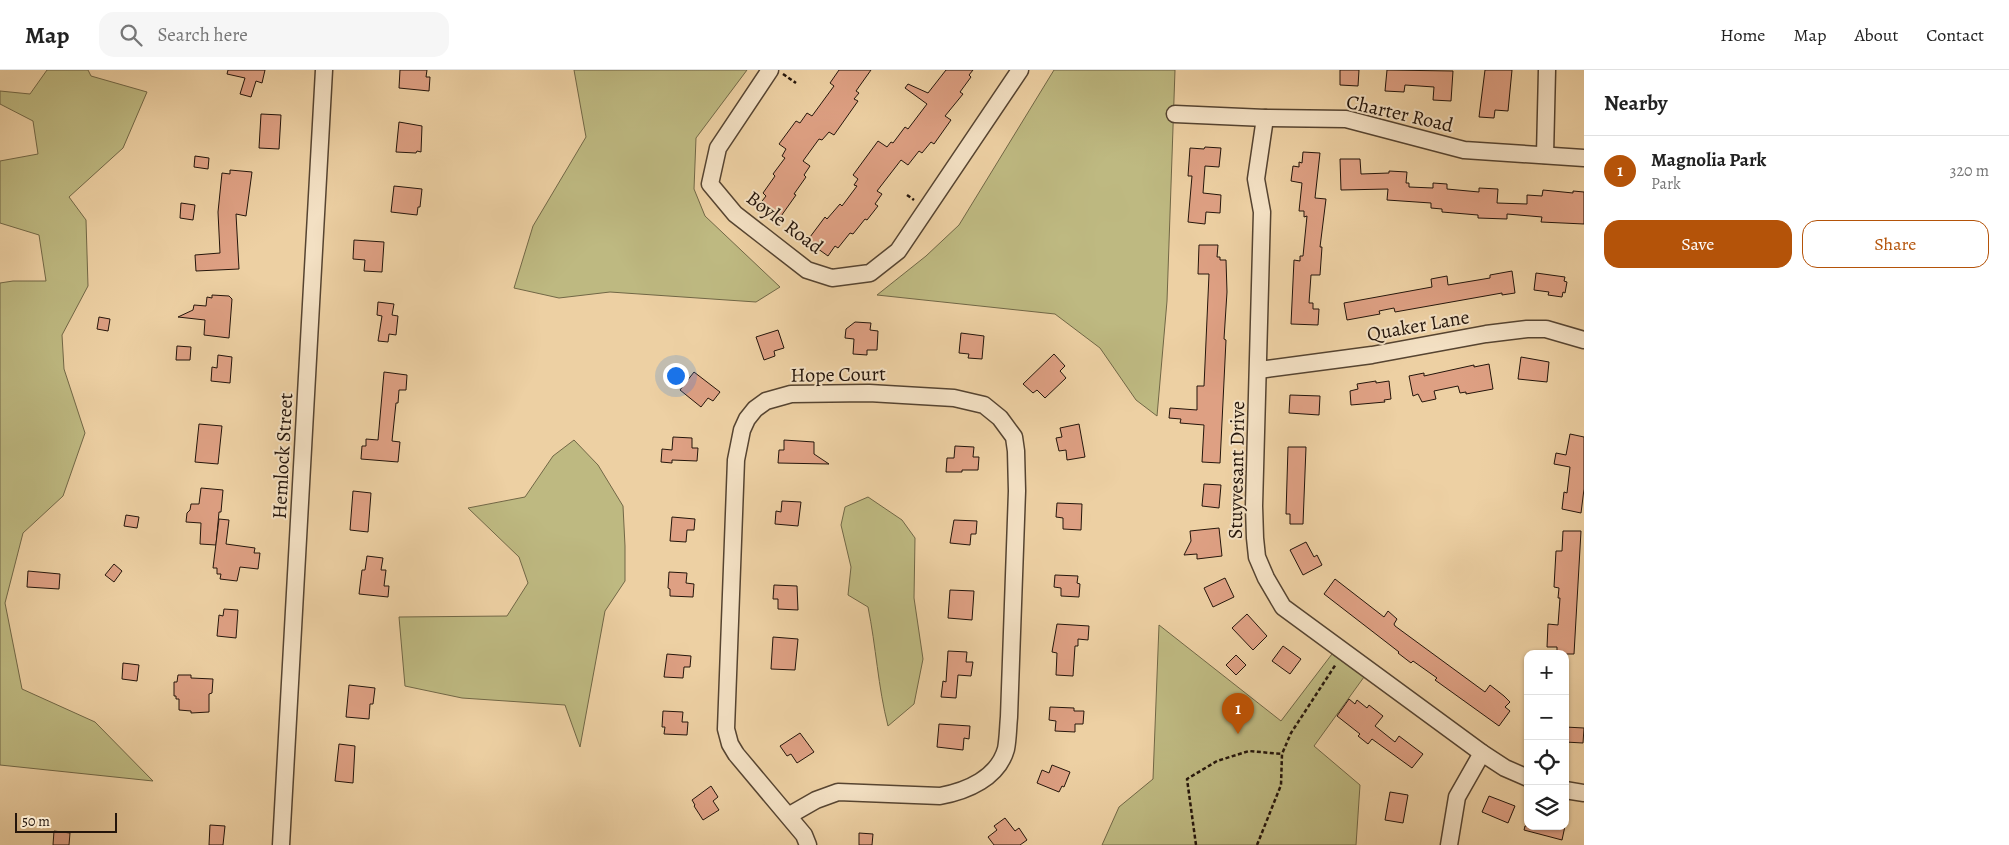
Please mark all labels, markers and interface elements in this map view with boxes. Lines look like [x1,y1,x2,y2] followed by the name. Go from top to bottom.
[99,12,449,57] search box
[25,19,69,51] text: Map
[117,21,145,49] icon: search
[157,22,248,48] text: Search here
[1720,23,1765,47] text: Home
[1793,23,1826,47] text: Map
[1854,23,1898,47] text: About
[1926,23,1984,47] text: Contact
[1344,88,1456,139] street label: Charter Road
[1604,89,1667,117] text: Nearby
[1651,147,1766,173] text: Magnolia Park
[1617,160,1623,182] text: 1
[1950,160,1989,182] text: 320 m
[1651,173,1681,195] text: Park
[741,185,829,260] street label: Boyle Road
[1604,220,1792,268] button: Save
[1802,220,1989,268] button: Share
[1365,303,1471,348] street label: Quaker Lane
[790,360,886,389] street label: Hope Court
[663,363,689,389] your location
[266,392,299,520] street label: Hemlock Street
[1222,401,1251,539] street label: Stuyvesant Drive
[1524,650,1569,830] map controls
[1524,650,1569,695] button: +
[1222,693,1254,734] pin: 1
[1524,695,1569,740] button: −
[1524,740,1569,785] button: locate
[1524,785,1569,830] button: layers
[15,810,118,833] scale bar
[22,812,50,831] text: 50 m

